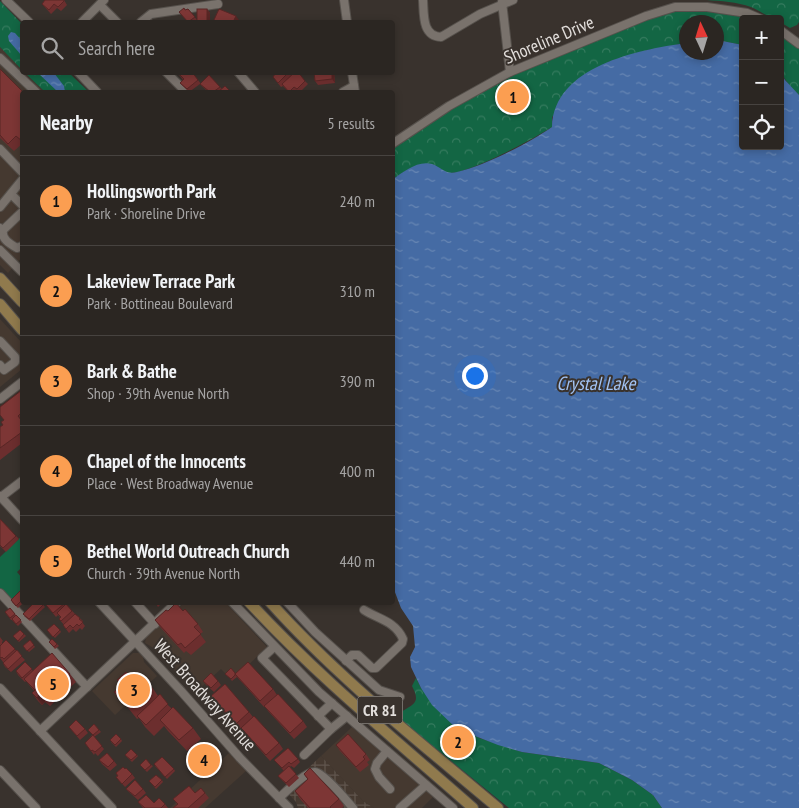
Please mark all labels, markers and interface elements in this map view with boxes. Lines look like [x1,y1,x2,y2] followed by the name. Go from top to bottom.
[500,10,597,69] street label: Shoreline Drive
[679,15,724,60] north arrow
[739,15,784,150] map controls
[739,15,784,60] button: +
[20,20,395,75] search box
[38,34,66,62] icon: search
[78,36,155,60] text: Search here
[739,60,784,105] button: −
[497,78,529,116] pin: 1
[739,105,784,150] button: locate
[40,109,93,136] text: Nearby
[328,113,375,133] text: 5 results
[87,179,216,203] text: Hollingsworth Park
[52,191,60,211] text: 1
[340,191,375,211] text: 240 m
[87,203,206,223] text: Park · Shoreline Drive
[87,269,235,293] text: Lakeview Terrace Park
[52,281,60,301] text: 2
[340,281,375,301] text: 310 m
[87,293,233,313] text: Park · Bottineau Boulevard
[87,359,177,383] text: Bark & Bathe
[462,363,488,389] your location
[52,371,60,391] text: 3
[340,371,375,391] text: 390 m
[557,371,637,395] water label: Crystal Lake
[87,383,229,403] text: Shop · 39th Avenue North
[87,449,246,473] text: Chapel of the Innocents
[52,461,60,481] text: 4
[340,461,375,481] text: 400 m
[87,473,253,493] text: Place · West Broadway Avenue
[87,539,290,563] text: Bethel World Outreach Church
[52,551,60,571] text: 5
[340,551,375,571] text: 440 m
[87,563,240,583] text: Church · 39th Avenue North
[149,634,262,755] street label: West Broadway Avenue
[37,665,69,703] pin: 5
[118,671,150,709] pin: 3
[358,696,402,724] road number: CR 81
[442,723,474,761] pin: 2
[188,741,220,779] pin: 4

